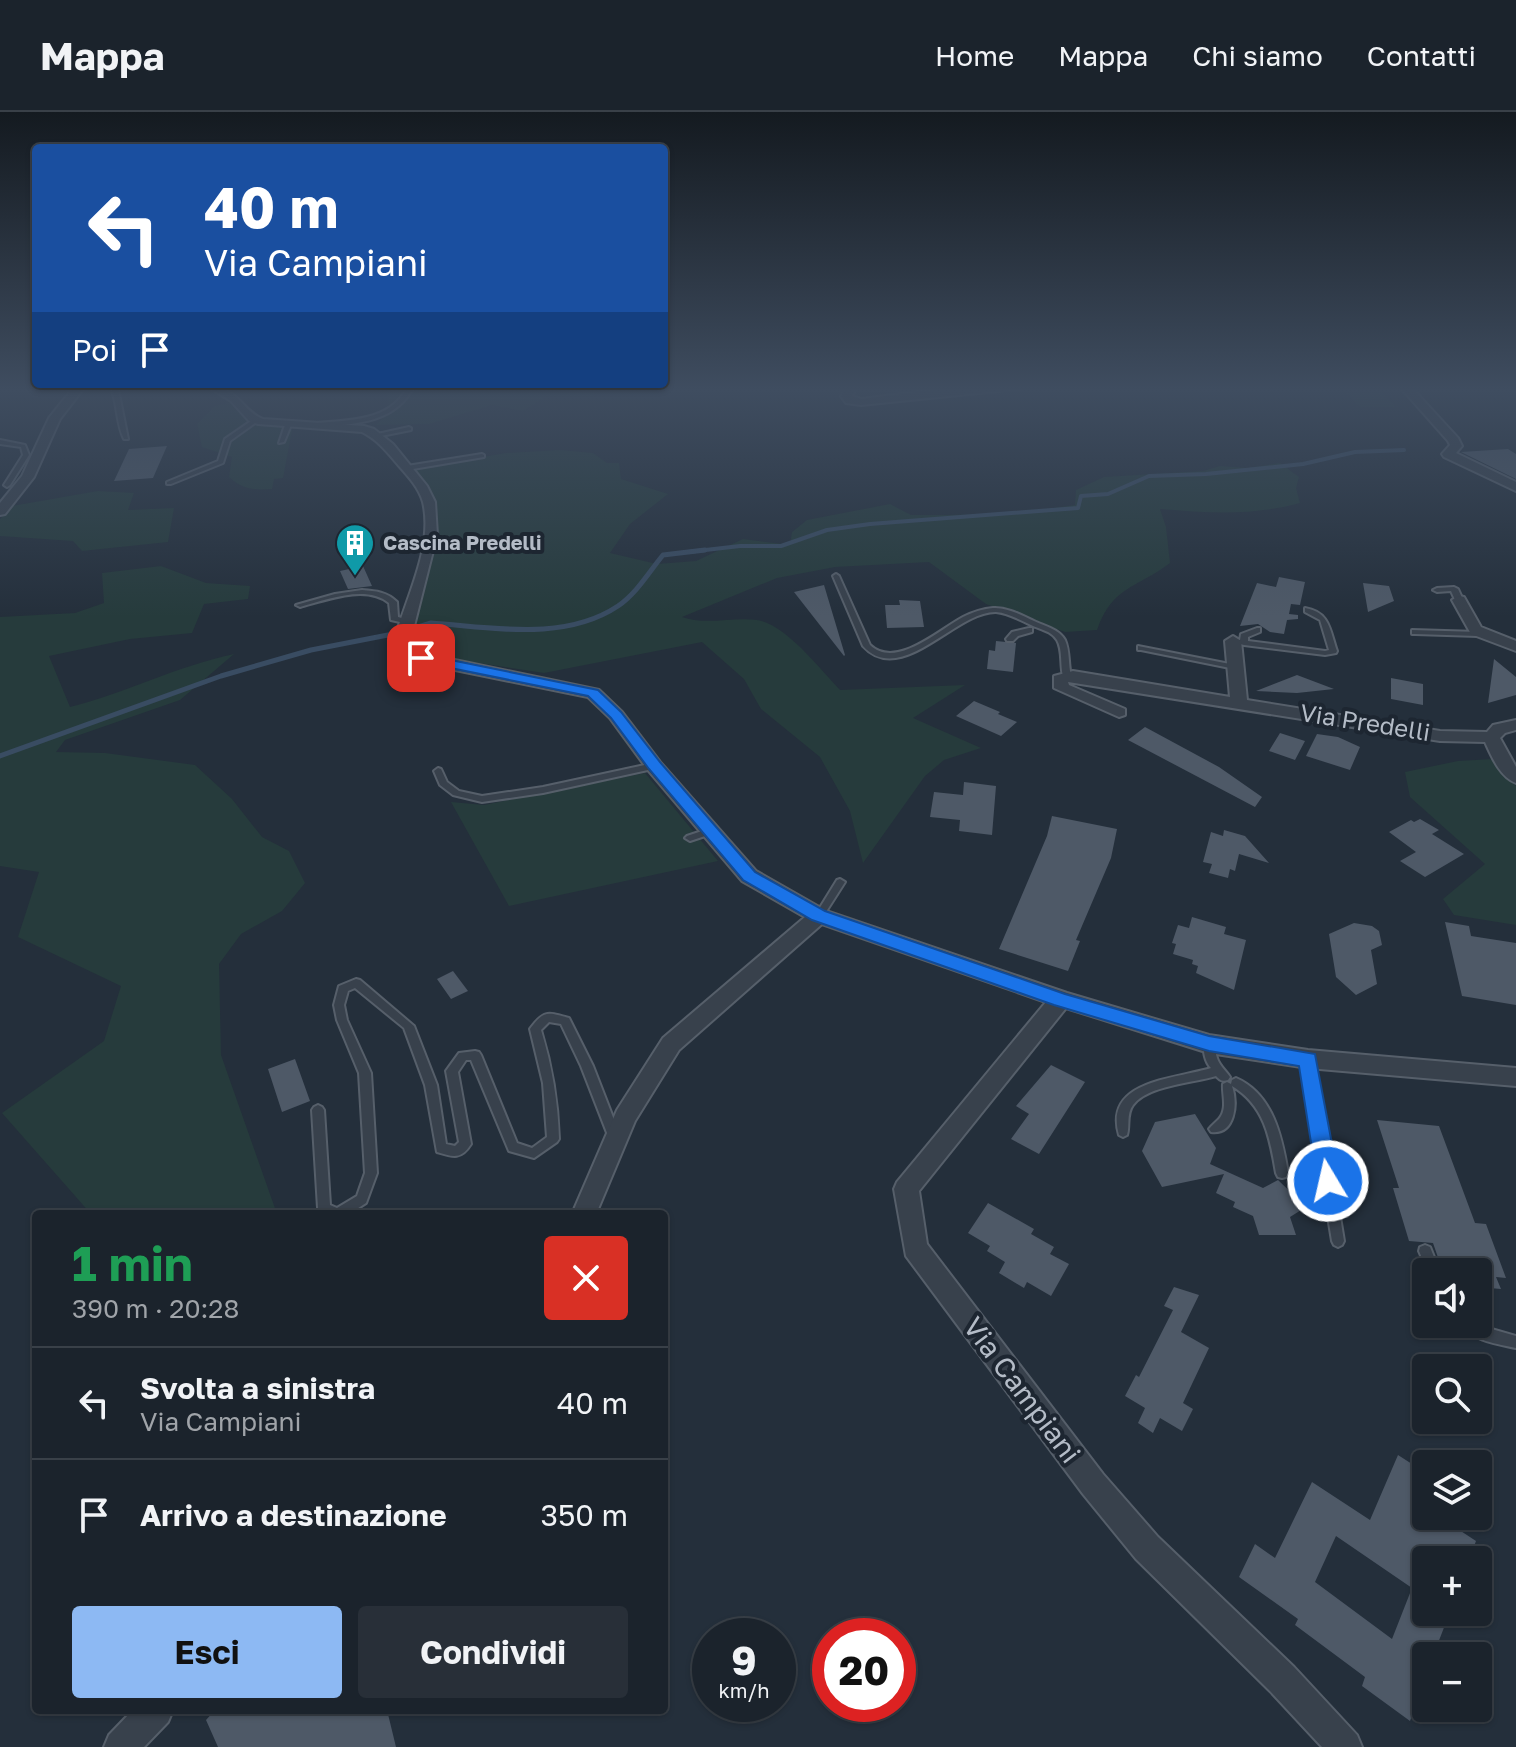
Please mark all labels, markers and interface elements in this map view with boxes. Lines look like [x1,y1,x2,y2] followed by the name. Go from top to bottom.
[40,33,165,78] text: Mappa
[935,39,1014,72] text: Home
[1058,39,1148,72] text: Mappa
[1192,39,1323,72] text: Chi siamo
[1367,39,1476,72] text: Contatti
[204,173,338,240] text: 40 m
[72,176,176,280] icon: left
[204,241,428,284] text: Via Campiani
[133,328,177,372] icon: arrive
[72,332,117,368] text: Poi
[334,522,376,577] building icon: Cascina Predelli
[383,530,541,554] place label: Cascina Predelli
[387,624,455,692] pin
[399,636,443,680] icon: arrive
[1298,697,1432,746] street label: Via Predelli
[1286,1139,1370,1223] position arrow
[72,1234,193,1292] text: 1 min
[544,1236,628,1320] button: close
[1412,1258,1492,1722] map controls
[1412,1258,1492,1338] button: sound
[72,1293,239,1324] text: 390 m · 20:28
[957,1310,1088,1469] street label: Via Campiani
[1412,1354,1492,1434] button: search
[140,1370,375,1406] text: Svolta a sinistra
[72,1381,116,1425] icon: left
[557,1385,628,1421] text: 40 m
[140,1406,302,1437] text: Via Campiani
[1412,1450,1492,1530] button: layers
[72,1493,116,1537] icon: arrive
[140,1497,447,1533] text: Arrivo a destinazione
[540,1497,628,1533] text: 350 m
[1412,1546,1492,1626] button: +
[72,1606,342,1698] button: Esci
[358,1606,628,1698] button: Condividi
[812,1618,916,1722] speed limit sign: 20
[731,1636,757,1684] text: 9
[1412,1642,1492,1722] button: −
[719,1678,769,1702] text: km/h

